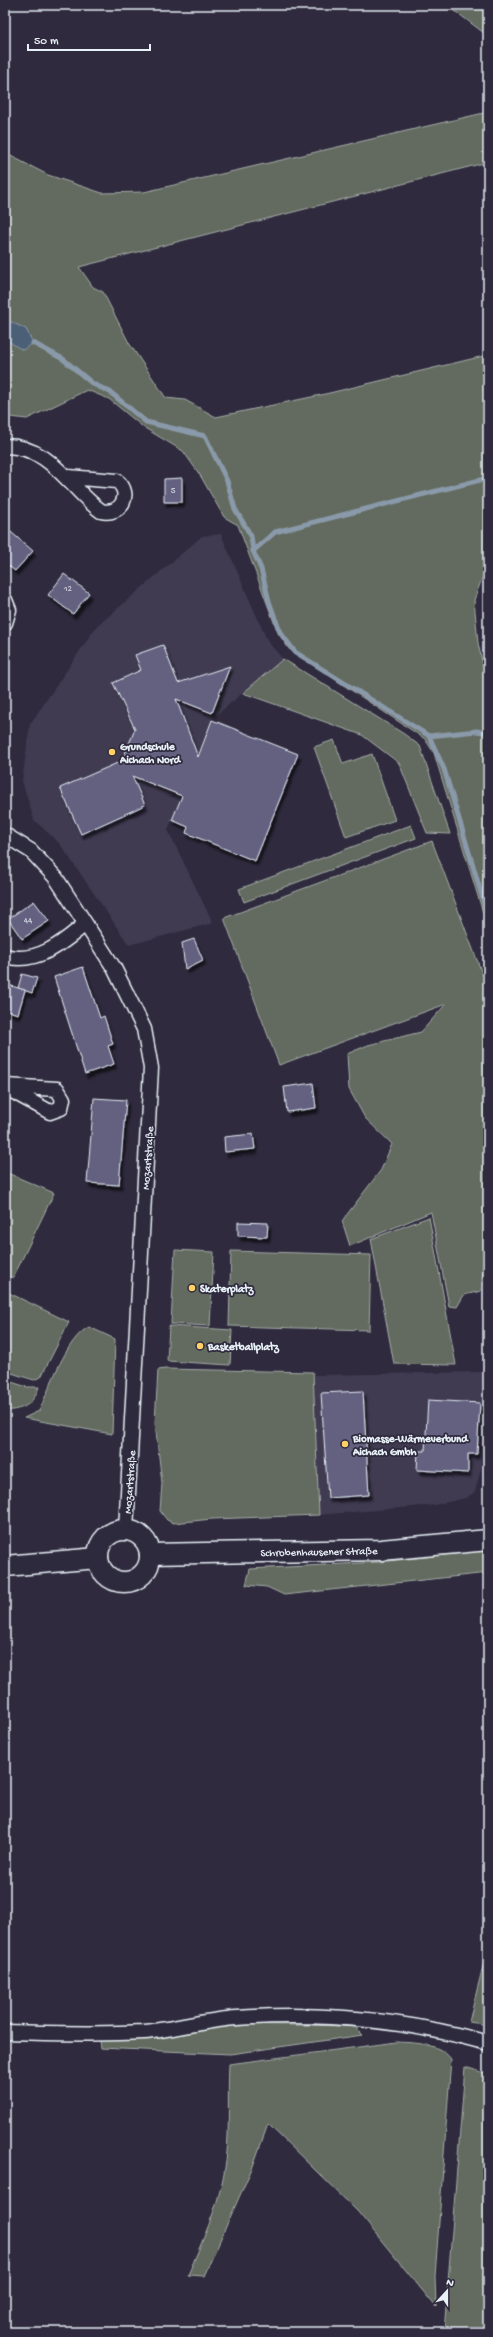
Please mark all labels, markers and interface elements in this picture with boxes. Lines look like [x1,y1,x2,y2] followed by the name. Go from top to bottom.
[28,26,150,52] scale bar
[34,35,59,49] text: 50 m
[171,486,176,497] house number: 5
[63,584,73,595] house number: 12
[119,742,182,767] place label: Grundschule Aichach Nord
[107,747,117,757] marker: Grundschule Aichach Nord
[24,916,33,927] house number: 44
[141,1126,157,1190] street label: Mozartstraße
[187,1283,197,1293] marker: Skaterplatz
[200,1283,255,1296] place label: Skaterplatz
[195,1341,205,1351] marker: Basketballplatz
[207,1341,280,1354] place label: Basketballplatz
[352,1434,469,1459] place label: Biomasse-Wärmeverbund Aichach Gmbh
[340,1439,350,1449] marker: Biomasse-Wärmeverbund Aichach Gmbh
[123,1450,139,1514] street label: Mozartstraße
[260,1546,378,1560] street label: Schrobenhausener Straße
[427,2271,467,2311] north arrow
[444,2277,455,2290] text: N

